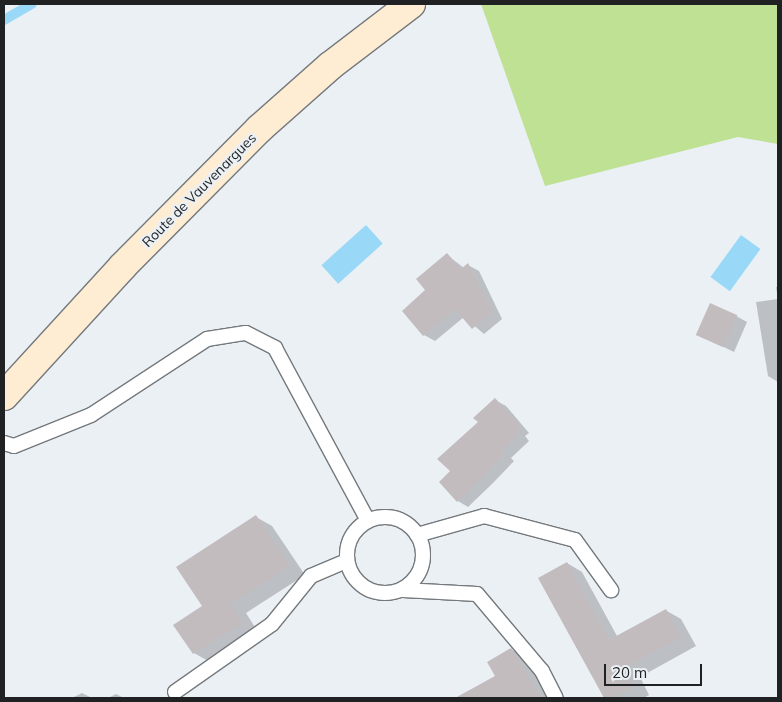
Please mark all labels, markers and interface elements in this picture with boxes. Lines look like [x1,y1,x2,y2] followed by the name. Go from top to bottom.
[138,129,260,251] street label: Route de Vauvenargues
[607,654,704,686] scale bar
[612,663,647,682] text: 20 m

